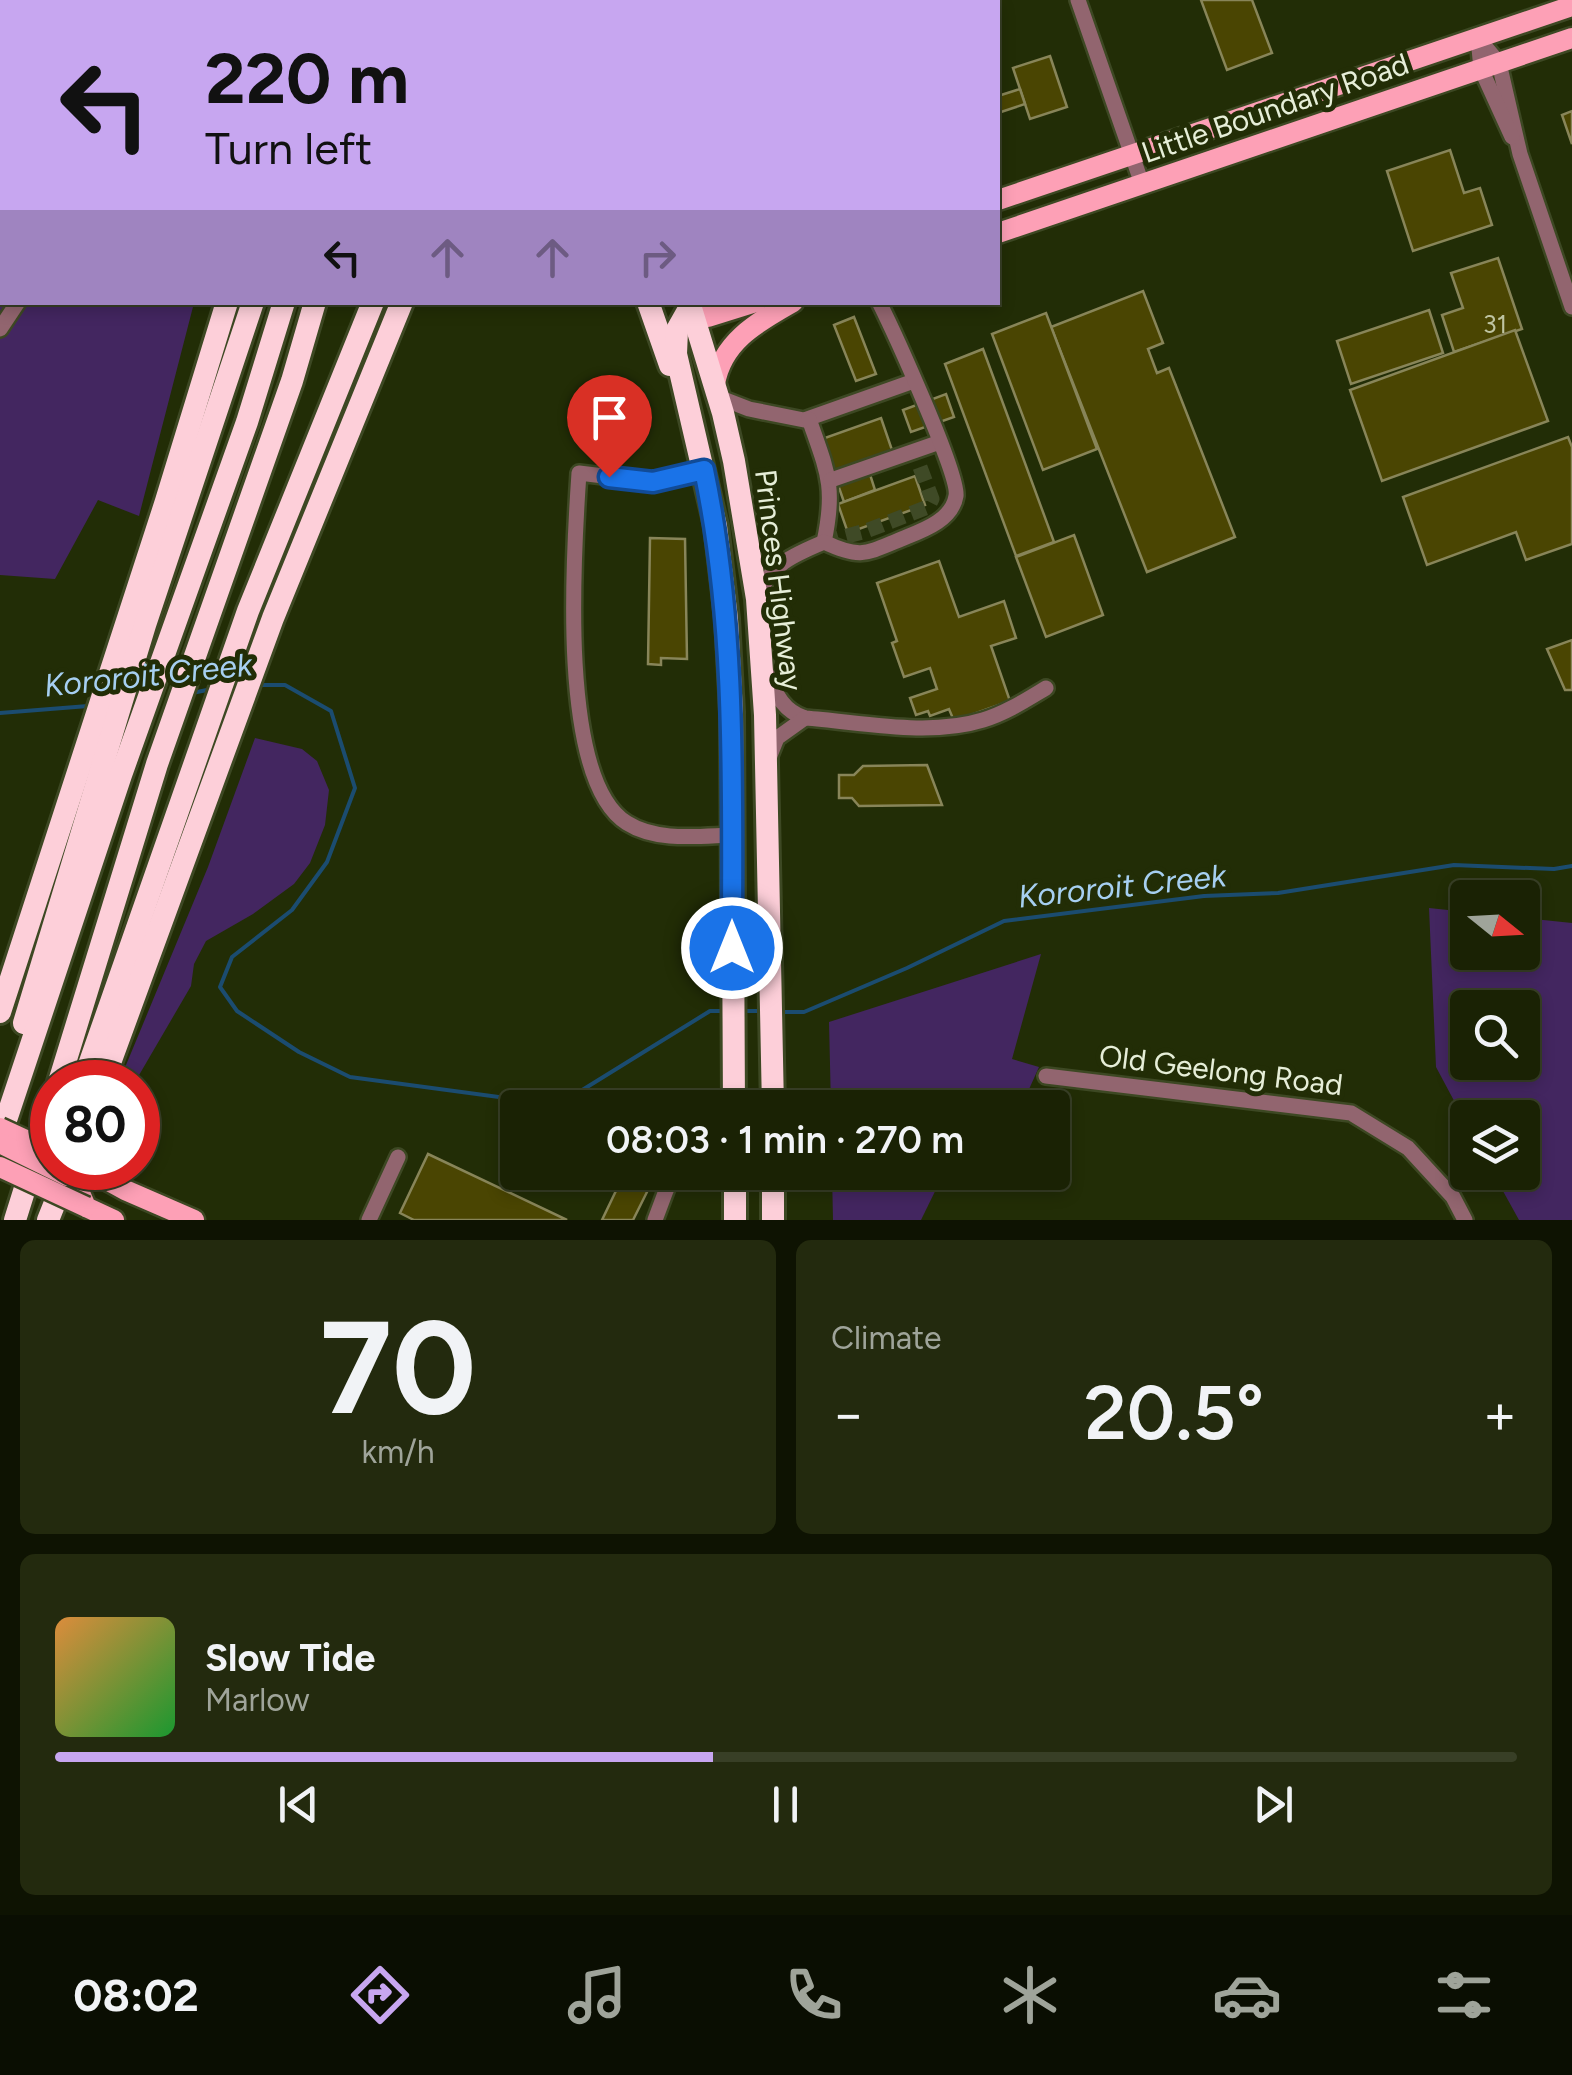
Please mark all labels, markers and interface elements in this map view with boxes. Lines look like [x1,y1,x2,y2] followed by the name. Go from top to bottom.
[205,36,409,121] text: 220 m
[40,40,170,170] icon: left
[1137,45,1413,171] street label: Little Boundary Road
[205,121,372,175] text: Turn left
[315,230,370,285] icon: left
[420,230,475,285] icon: ahead
[525,230,580,285] icon: ahead
[630,230,685,285] icon: right
[1483,309,1507,339] house number: 31
[567,375,652,478] pin
[582,390,637,445] icon: arrive
[747,467,811,693] street label: Princes Highway
[42,645,255,705] water label: Kororoit Creek
[1016,856,1229,916] water label: Kororoit Creek
[1450,880,1540,970] north arrow
[1450,880,1540,1190] map controls
[680,896,784,1000] position arrow
[1450,990,1540,1080] button: search
[1097,1037,1345,1103] street label: Old Geelong Road
[30,1060,160,1190] speed limit sign: 80
[1450,1100,1540,1190] button: layers
[606,1117,964,1163] text: 08:03 · 1 min · 270 m
[320,1290,476,1446] text: 70
[831,1319,942,1357] text: Climate
[1084,1368,1264,1458] text: 20.5°
[831,1381,865,1447] text: −
[1483,1381,1517,1447] text: +
[361,1433,435,1471] text: km/h
[205,1635,375,1681] text: Slow Tide
[205,1681,309,1719] text: Marlow
[271,1777,326,1832] icon: previous
[758,1777,813,1832] icon: pause
[1246,1777,1301,1832] icon: next
[345,1960,415,2030] icon: directions
[562,1960,632,2030] icon: music
[779,1960,849,2030] icon: phone
[995,1960,1065,2030] icon: climate
[1212,1960,1282,2030] icon: car
[1429,1960,1499,2030] icon: filters
[73,1968,199,2022] text: 08:02

